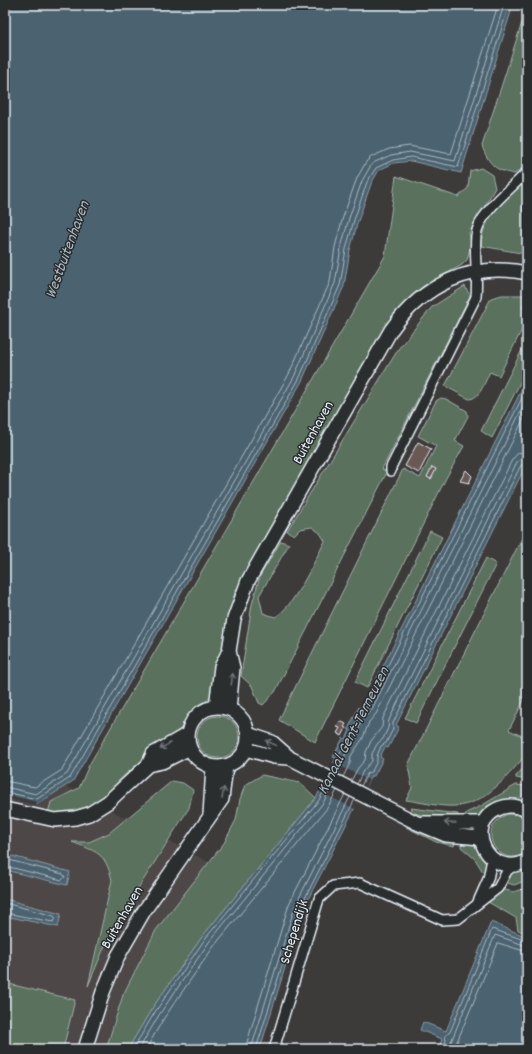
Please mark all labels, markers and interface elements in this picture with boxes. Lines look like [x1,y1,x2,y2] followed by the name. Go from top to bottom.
[40,198,96,302] water label: Westbuitenhaven
[288,397,340,469] street label: Buitenhaven
[312,663,396,799] water label: Kanaal Gent-Terneuzen
[228,673,236,686] one-way arrow
[266,739,278,746] one-way arrow
[159,743,171,751] one-way arrow
[219,787,227,800] one-way arrow
[444,819,457,826] one-way arrow
[96,883,150,953] street label: Buitenhaven
[275,897,315,967] street label: Schependijk

